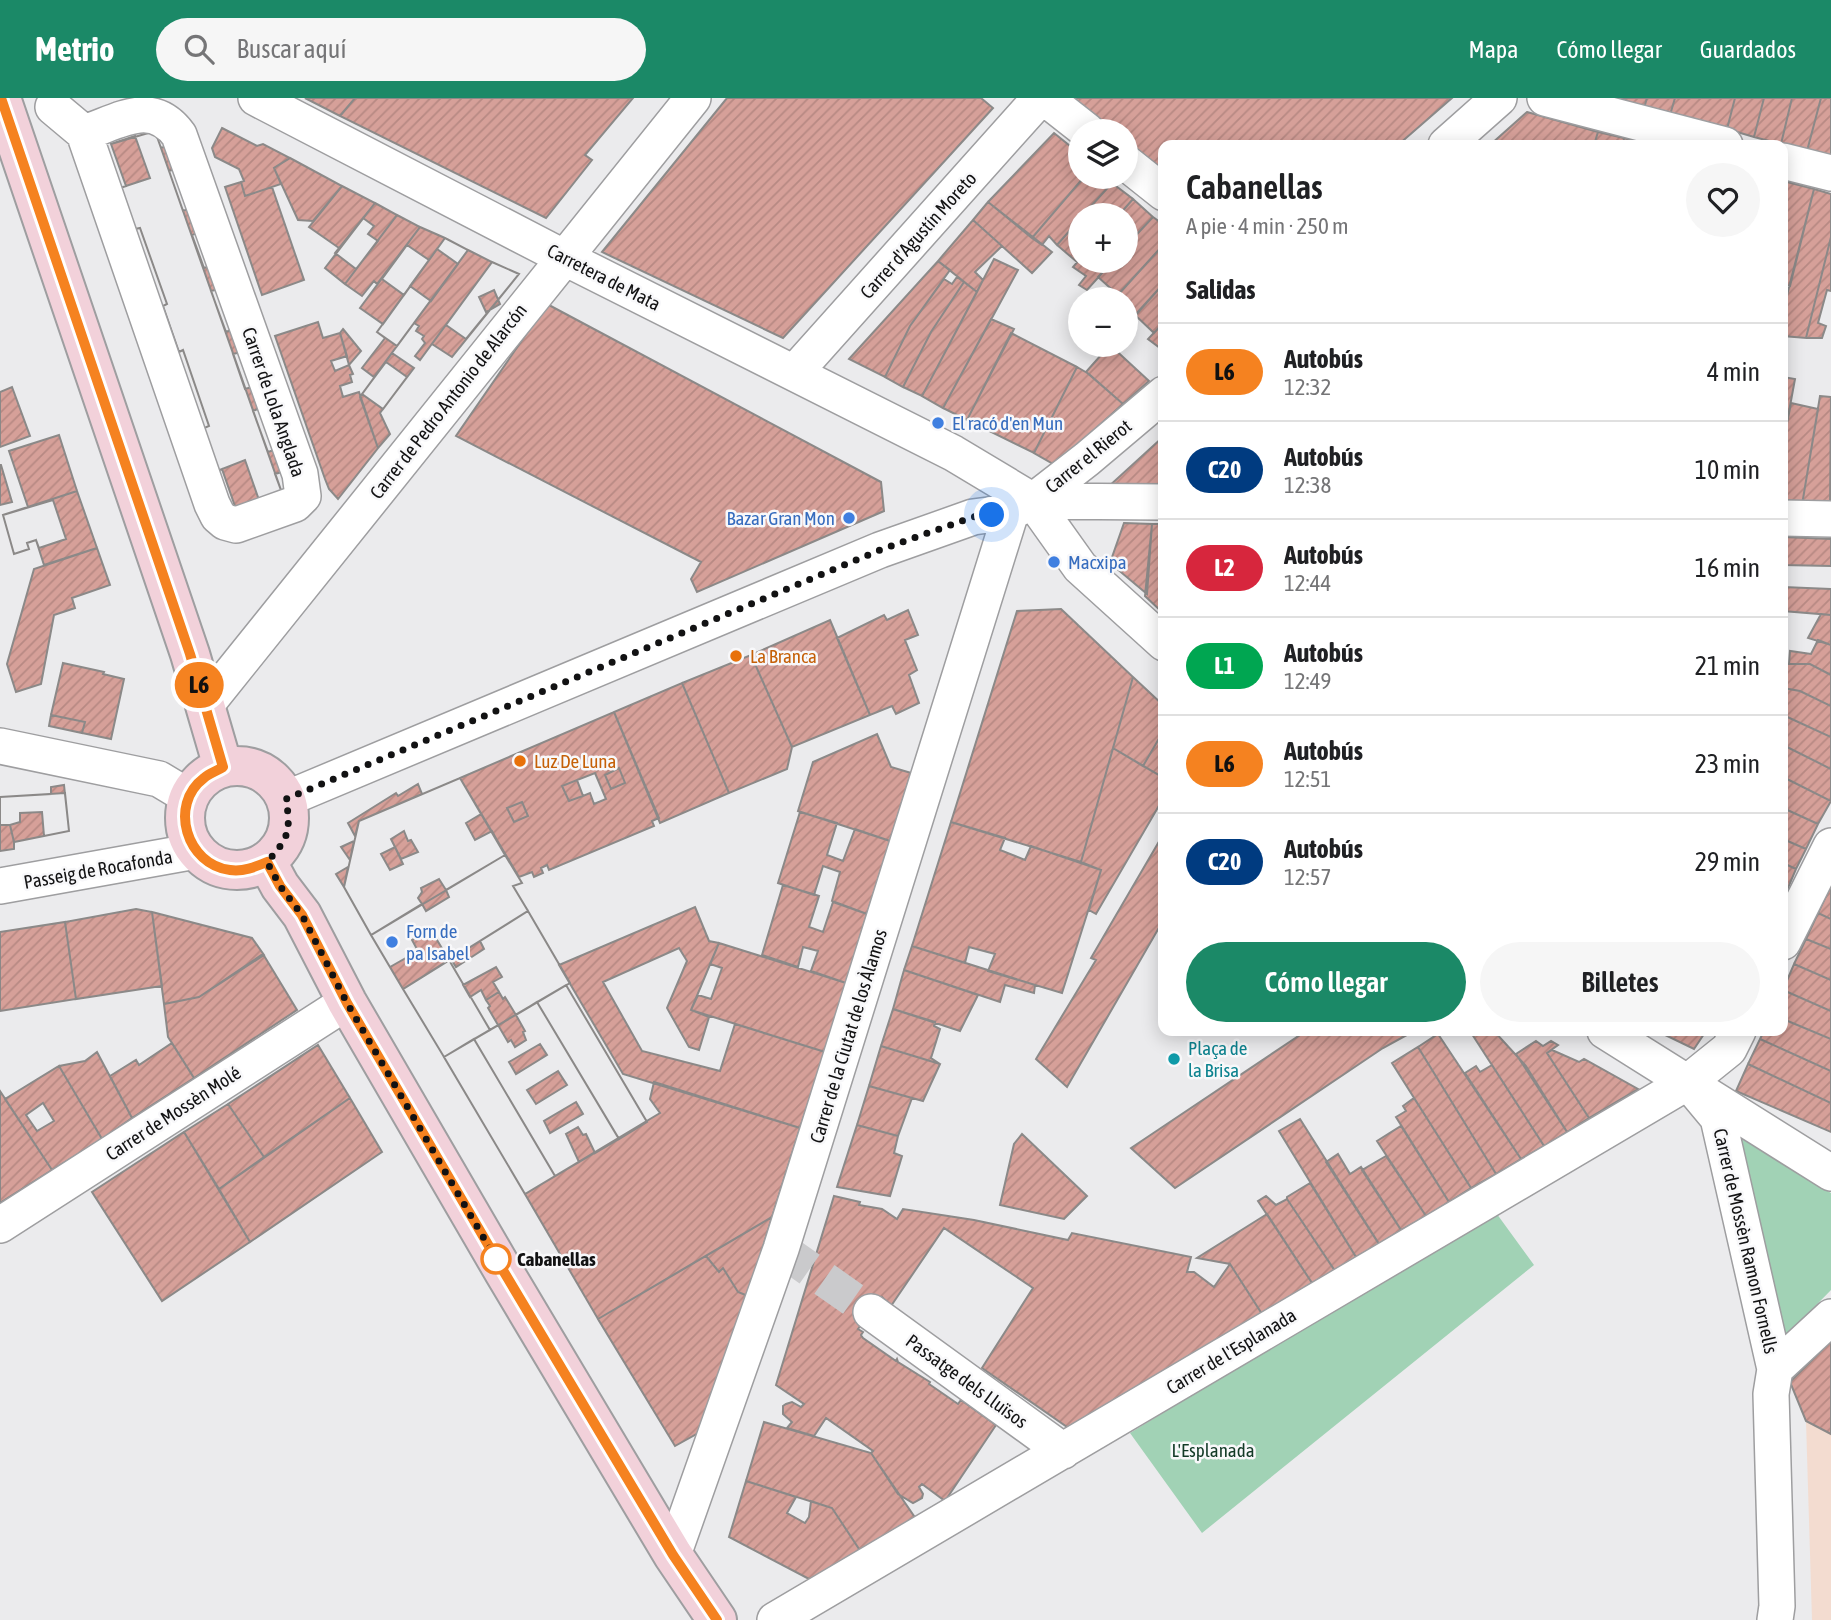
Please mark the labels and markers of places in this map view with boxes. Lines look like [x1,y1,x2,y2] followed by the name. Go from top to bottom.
[952,412,1063,434] place label: El racó d'en Mun
[930,415,946,431] marker: El racó d'en Mun
[726,507,835,529] place label: Bazar Gran Mon
[841,510,857,526] marker: Bazar Gran Mon
[1068,551,1126,573] place label: Macxipa
[1046,554,1062,570] marker: Macxipa
[750,645,817,667] place label: La Branca
[728,648,744,664] marker: La Branca
[534,750,616,772] place label: Luz De Luna
[512,753,528,769] marker: Luz De Luna
[406,920,470,964] place label: Forn de pa Isabel
[384,934,400,950] marker: Forn de pa Isabel
[1188,1037,1247,1081] place label: Plaça de la Brisa
[1166,1051,1182,1067] marker: Plaça de la Brisa
[481,1244,511,1274] marker: Cabanellas
[517,1248,596,1270] place label: Cabanellas

